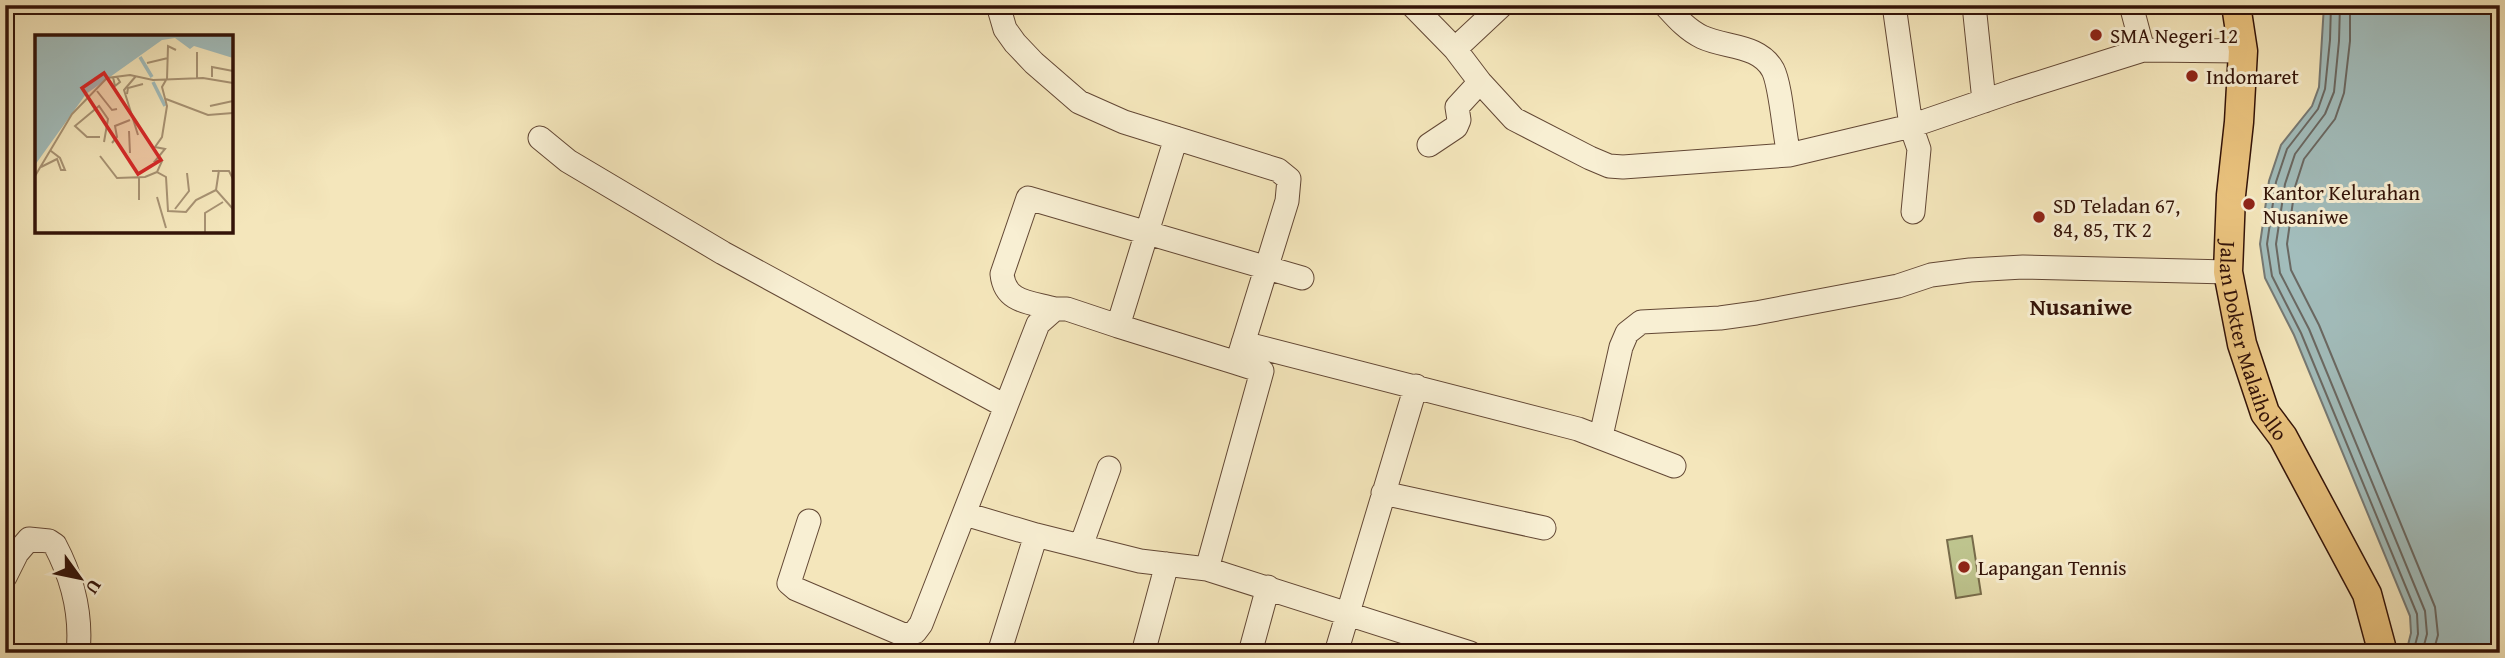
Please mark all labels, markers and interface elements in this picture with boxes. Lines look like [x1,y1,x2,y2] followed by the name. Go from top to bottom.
[2110,20,2238,51] place label: SMA Negeri 12
[2088,27,2104,43] marker: SMA Negeri 12
[35,35,233,233] inset map
[2206,61,2299,92] place label: Indomaret
[2184,68,2200,84] marker: Indomaret
[2263,177,2420,232] place label: Kantor Kelurahan Nusaniwe
[2053,190,2180,245] place label: SD Teladan 67, 84, 85, TK 2
[2241,196,2257,212] marker: Kantor Kelurahan Nusaniwe
[2031,209,2047,225] marker: SD Teladan 67, 84, 85, TK 2
[2212,238,2296,447] street label: Jalan Dokter Malaihollo
[2030,289,2133,324] district label: Nusaniwe
[46,542,116,612] north arrow
[1978,552,2127,583] place label: Lapangan Tennis
[1956,559,1972,575] marker: Lapangan Tennis
[79,574,109,600] text: U

